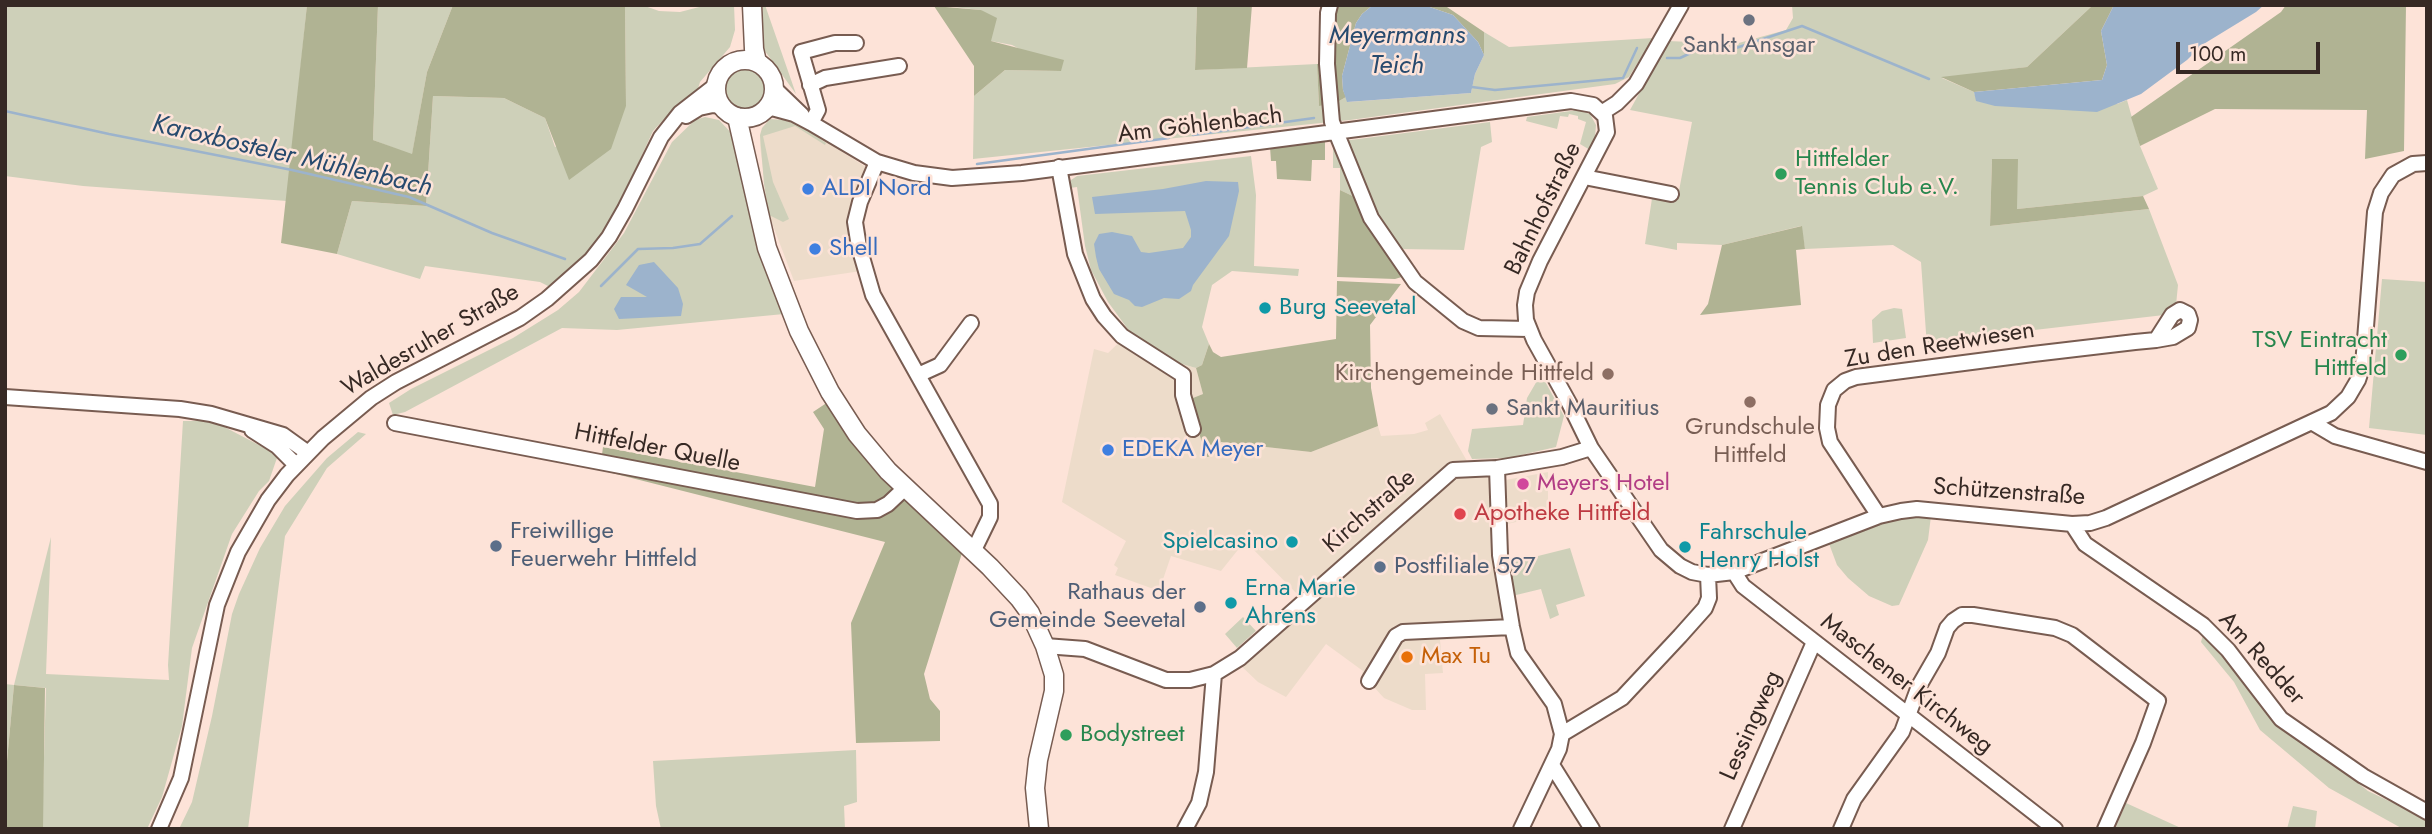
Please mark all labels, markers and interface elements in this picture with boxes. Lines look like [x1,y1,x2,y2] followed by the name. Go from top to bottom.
[1741,12,1757,28] marker: Sankt Ansgar
[1329,21,1465,82] water label: Meyermanns Teich
[2180,28,2324,72] scale bar
[1683,32,1815,60] place label: Sankt Ansgar
[2189,39,2246,69] text: 100 m
[1116,102,1284,150] street label: Am Göhlenbach
[149,110,435,204] water label: Karoxbosteler Mühlenbach
[1500,138,1588,280] street label: Bahnhofstraße
[1795,146,1959,202] place label: Hittfelder Tennis Club e.V.
[1773,166,1789,182] marker: Hittfelder Tennis Club e.V.
[822,175,932,203] place label: ALDI Nord
[800,181,816,197] marker: ALDI Nord
[829,235,878,263] place label: Shell
[807,241,823,257] marker: Shell
[337,279,525,403] street label: Waldesruher Straße
[1279,294,1417,322] place label: Burg Seevetal
[1257,300,1273,316] marker: Burg Seevetal
[1843,317,2037,375] street label: Zu den Reetwiesen
[2252,327,2387,383] place label: TSV Eintracht Hittfeld
[2393,347,2409,363] marker: TSV Eintracht Hittfeld
[1335,360,1594,388] place label: Kirchengemeinde Hittfeld
[1600,366,1616,382] marker: Kirchengemeinde Hittfeld
[1742,394,1758,410] marker: Grundschule Hittfeld
[1506,395,1659,423] place label: Sankt Mauritius
[1484,401,1500,417] marker: Sankt Mauritius
[1685,414,1815,470] place label: Grundschule Hittfeld
[572,419,742,479] street label: Hittfelder Quelle
[1122,436,1264,464] place label: EDEKA Meyer
[1100,442,1116,458] marker: EDEKA Meyer
[1318,464,1422,560] street label: Kirchstraße
[1537,470,1670,498] place label: Meyers Hotel
[1932,473,2086,513] street label: Schützenstraße
[1515,476,1531,492] marker: Meyers Hotel
[1474,500,1650,528] place label: Apotheke Hittfeld
[1452,506,1468,522] marker: Apotheke Hittfeld
[510,518,697,574] place label: Freiwillige Feuerwehr Hittfeld
[1699,519,1819,575] place label: Fahrschule Henry Holst
[1162,528,1278,556] place label: Spielcasino
[1284,534,1300,550] marker: Spielcasino
[488,538,504,554] marker: Freiwillige Feuerwehr Hittfeld
[1677,539,1693,555] marker: Fahrschule Henry Holst
[1394,553,1536,581] place label: Postfiliale 597
[1372,559,1388,575] marker: Postfiliale 597
[1245,575,1356,631] place label: Erna Marie Ahrens
[989,579,1186,635] place label: Rathaus der Gemeinde Seevetal
[1223,595,1239,611] marker: Erna Marie Ahrens
[1192,599,1208,615] marker: Rathaus der Gemeinde Seevetal
[2212,606,2310,712] street label: Am Redder
[1814,609,1998,761] street label: Maschener Kirchweg
[1421,643,1491,671] place label: Max Tu
[1399,649,1415,665] marker: Max Tu
[1715,667,1789,785] street label: Lessingweg
[1080,721,1185,749] place label: Bodystreet
[1058,727,1074,743] marker: Bodystreet

